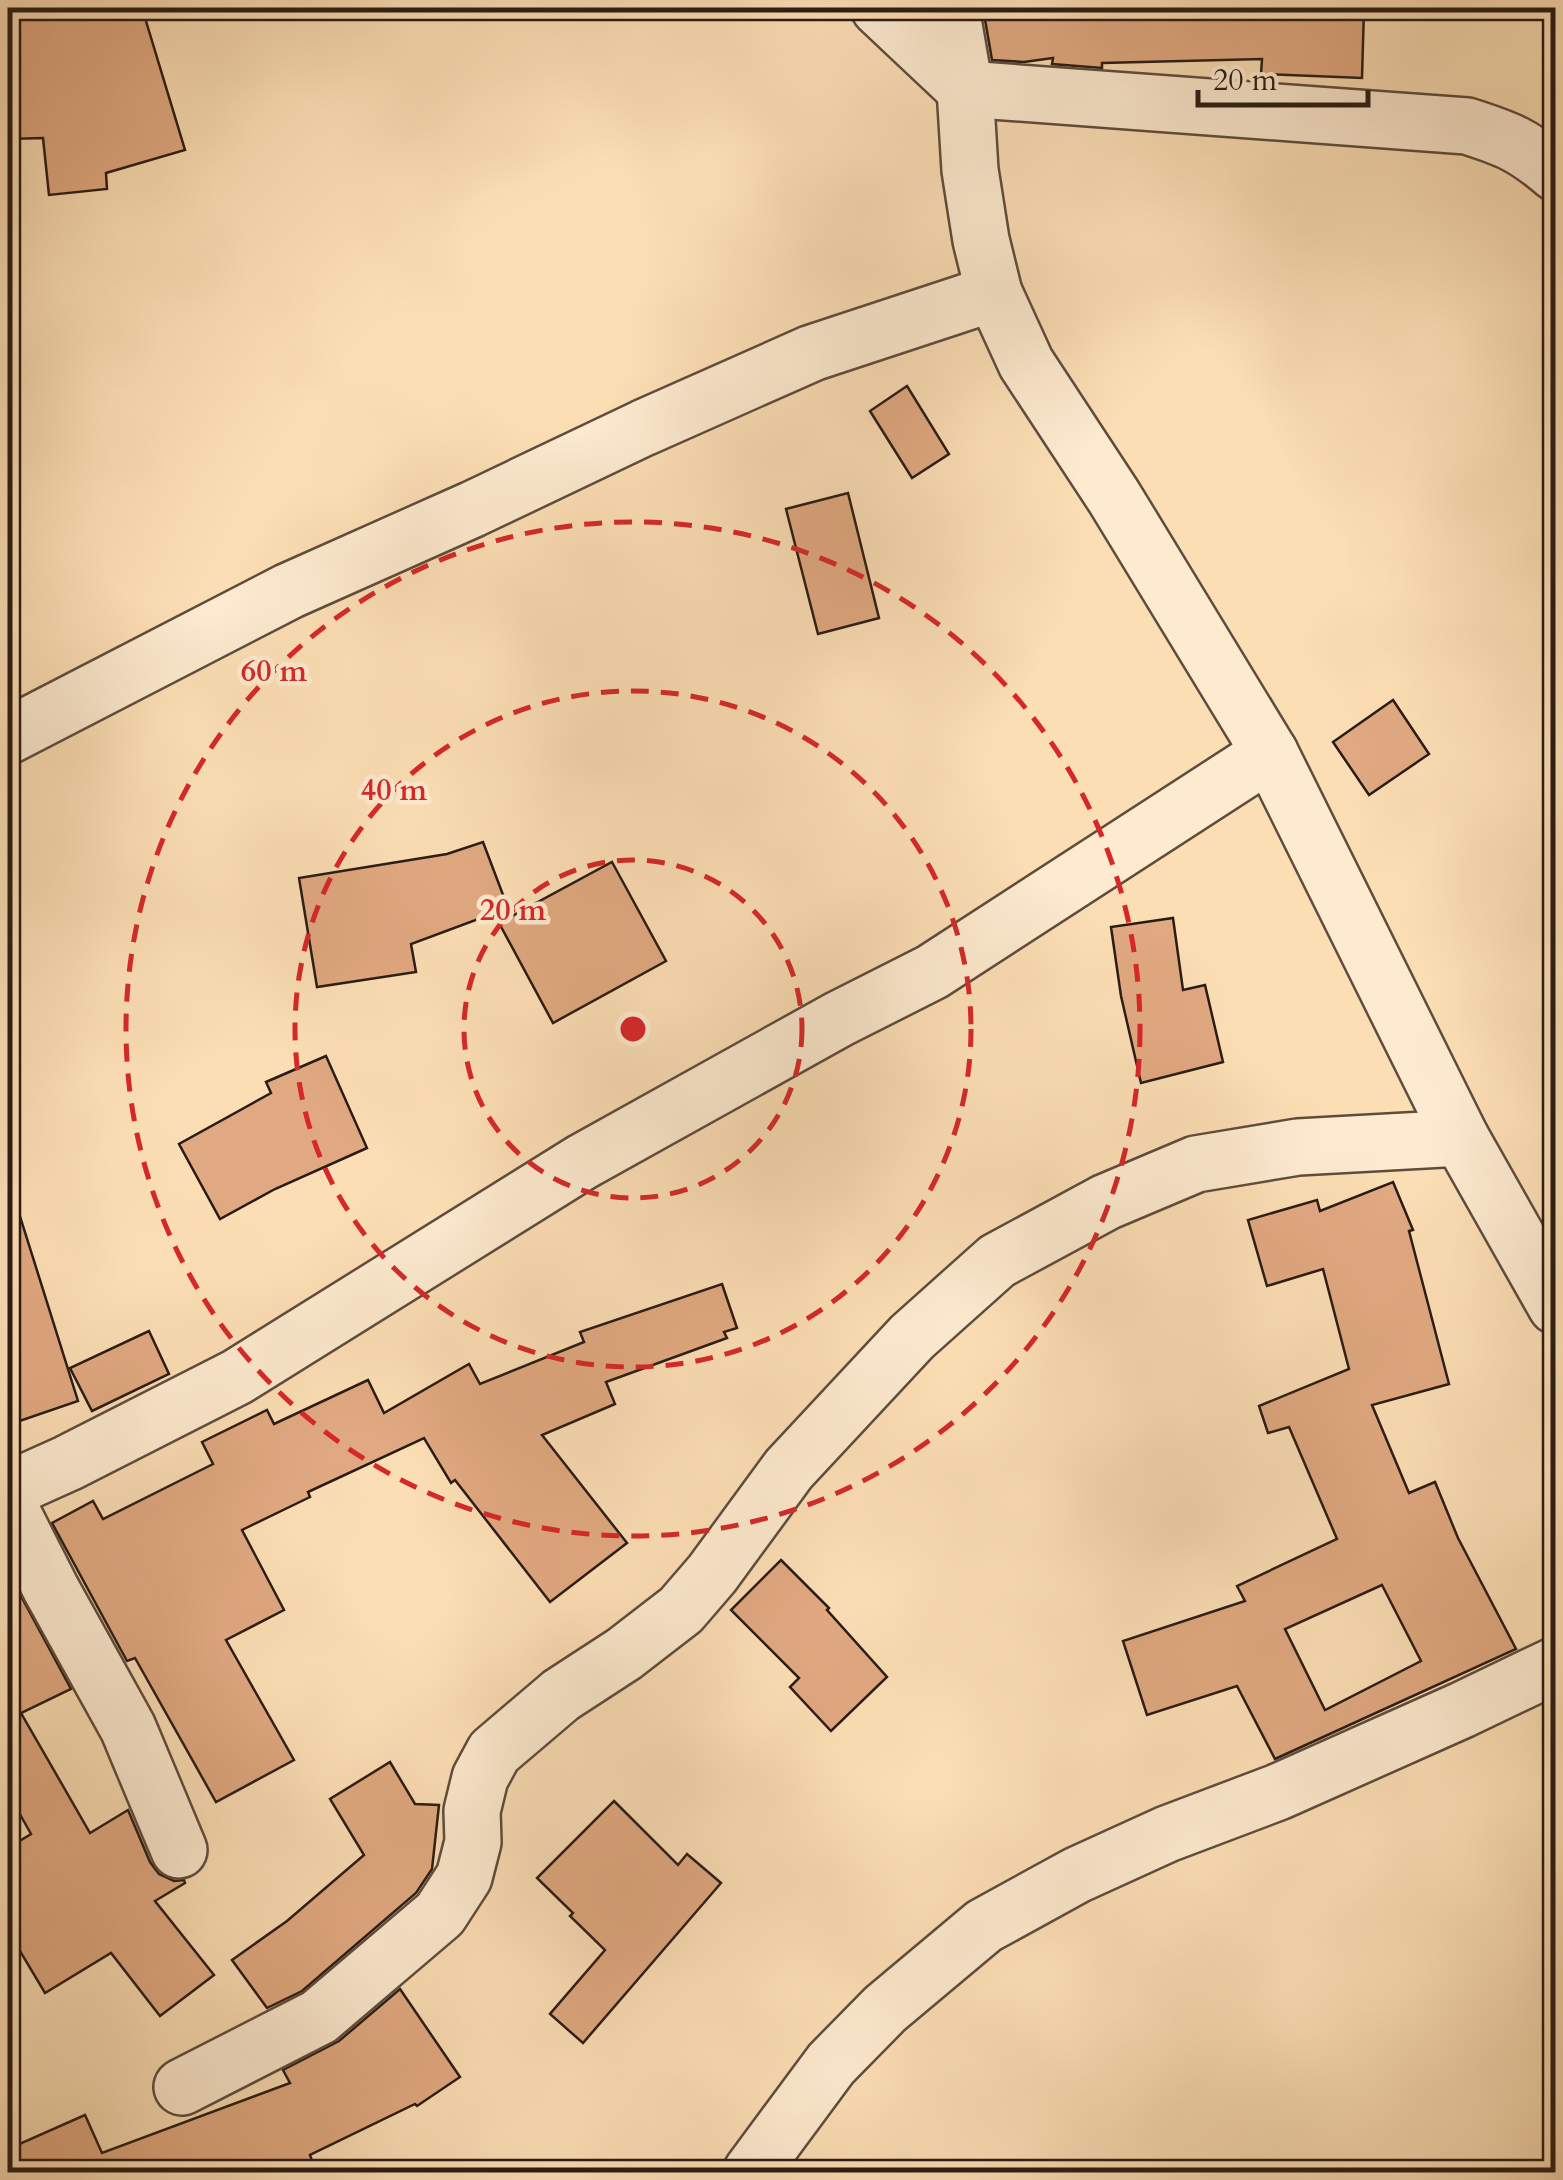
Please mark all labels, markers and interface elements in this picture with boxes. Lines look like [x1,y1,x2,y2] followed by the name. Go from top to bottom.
[1198,45,1368,107] scale bar
[1213,60,1278,101] text: 20 m
[241,651,308,692] text: 60 m
[361,770,428,811] text: 40 m
[480,890,547,931] text: 20 m
[615,1011,651,1047] centre of rings

